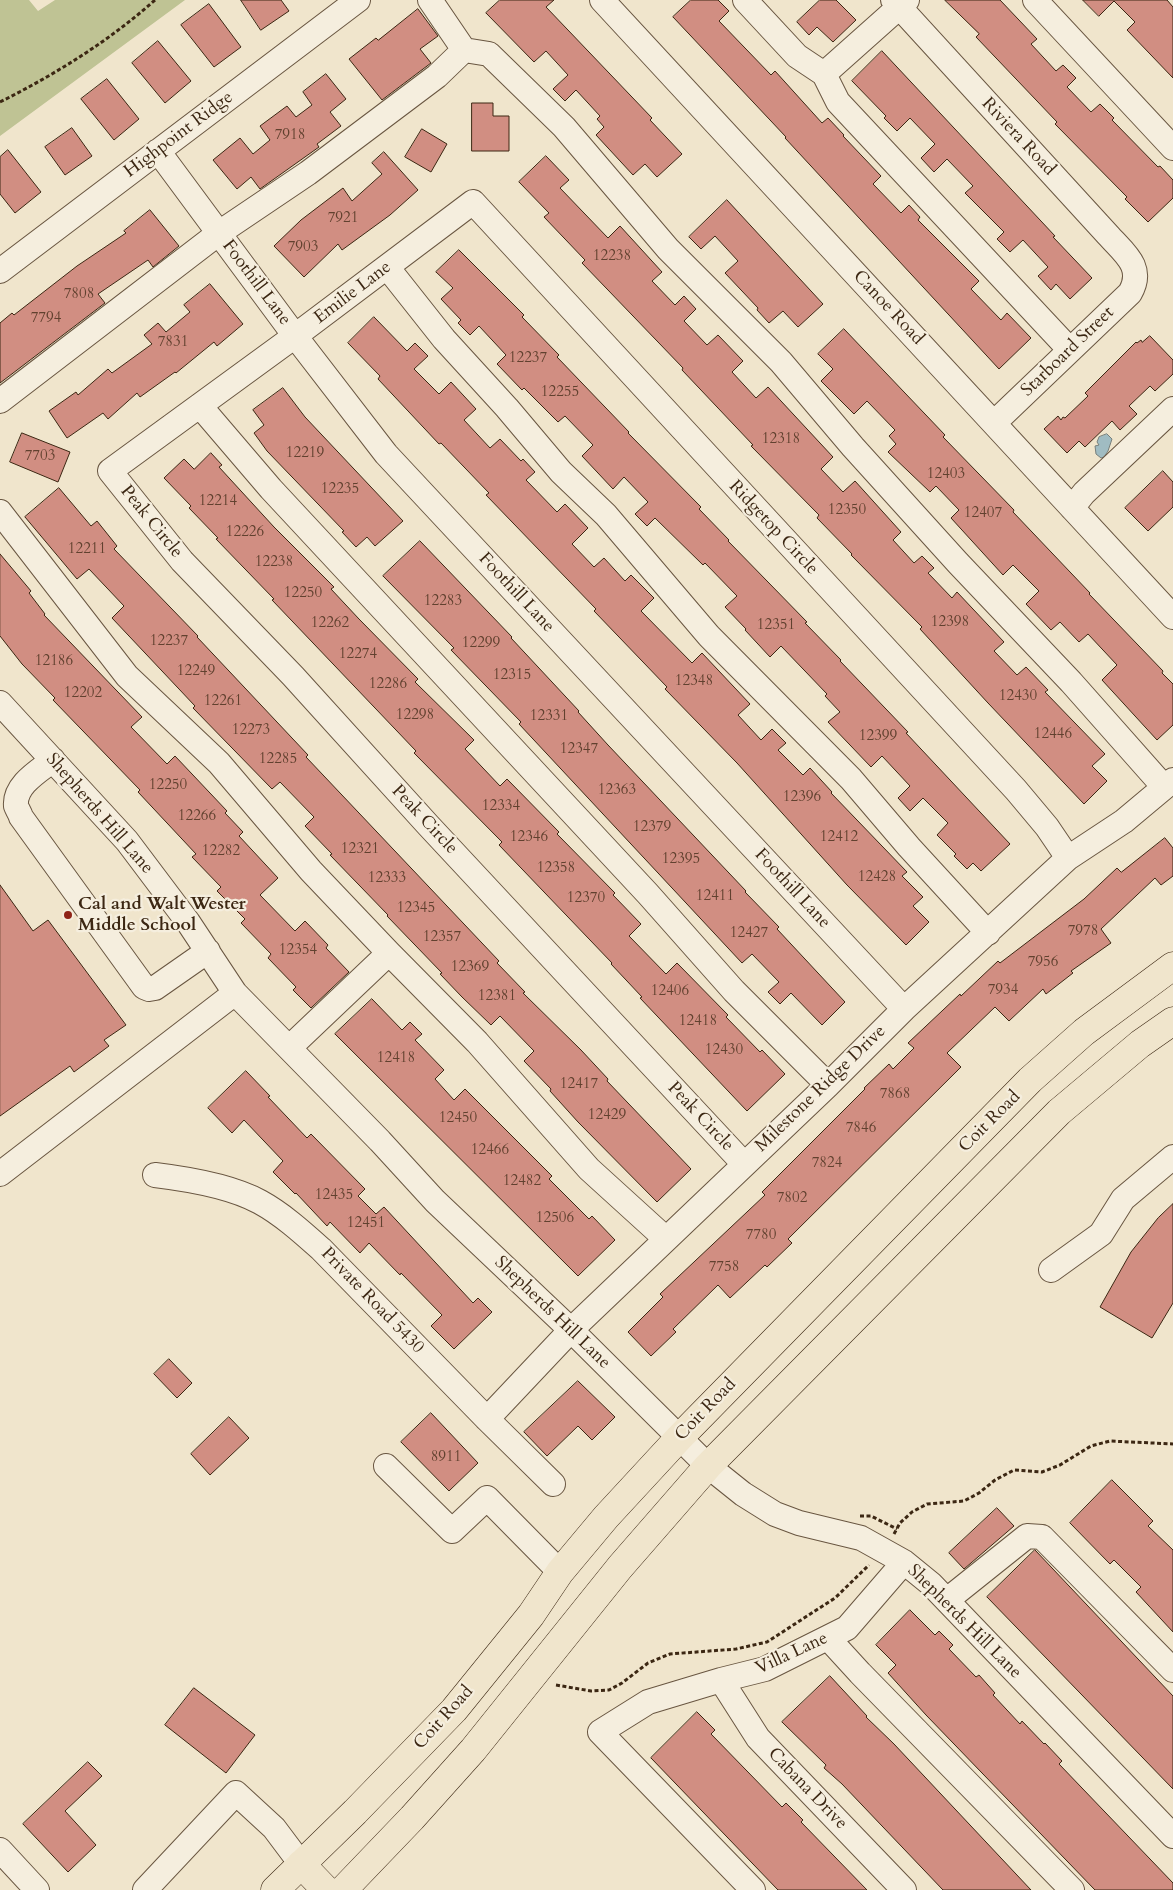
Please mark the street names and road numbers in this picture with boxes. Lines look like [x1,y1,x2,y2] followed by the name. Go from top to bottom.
[120,87,238,183] street label: Highpoint Ridge
[976,94,1060,180] street label: Riviera Road
[217,236,295,330] street label: Foothill Lane
[310,257,396,329] street label: Emilie Lane
[848,266,928,350] street label: Canoe Road
[1017,302,1119,402] street label: Starboard Street
[724,476,822,580] street label: Ridgetop Circle
[115,481,187,563] street label: Peak Circle
[474,549,558,637] street label: Foothill Lane
[41,749,157,879] street label: Shepherds Hill Lane
[386,781,462,859] street label: Peak Circle
[750,845,834,933] street label: Foothill Lane
[751,1021,891,1157] street label: Milestone Ridge Drive
[662,1078,738,1156] street label: Peak Circle
[955,1087,1025,1157] street label: Coit Road
[316,1243,428,1359] street label: Private Road 5430
[490,1252,614,1374] street label: Shepherds Hill Lane
[671,1374,741,1446] street label: Coit Road
[902,1560,1026,1684] street label: Shepherds Hill Lane
[752,1628,832,1680] street label: Villa Lane
[410,1682,478,1754] street label: Coit Road
[763,1744,851,1834] street label: Cabana Drive

